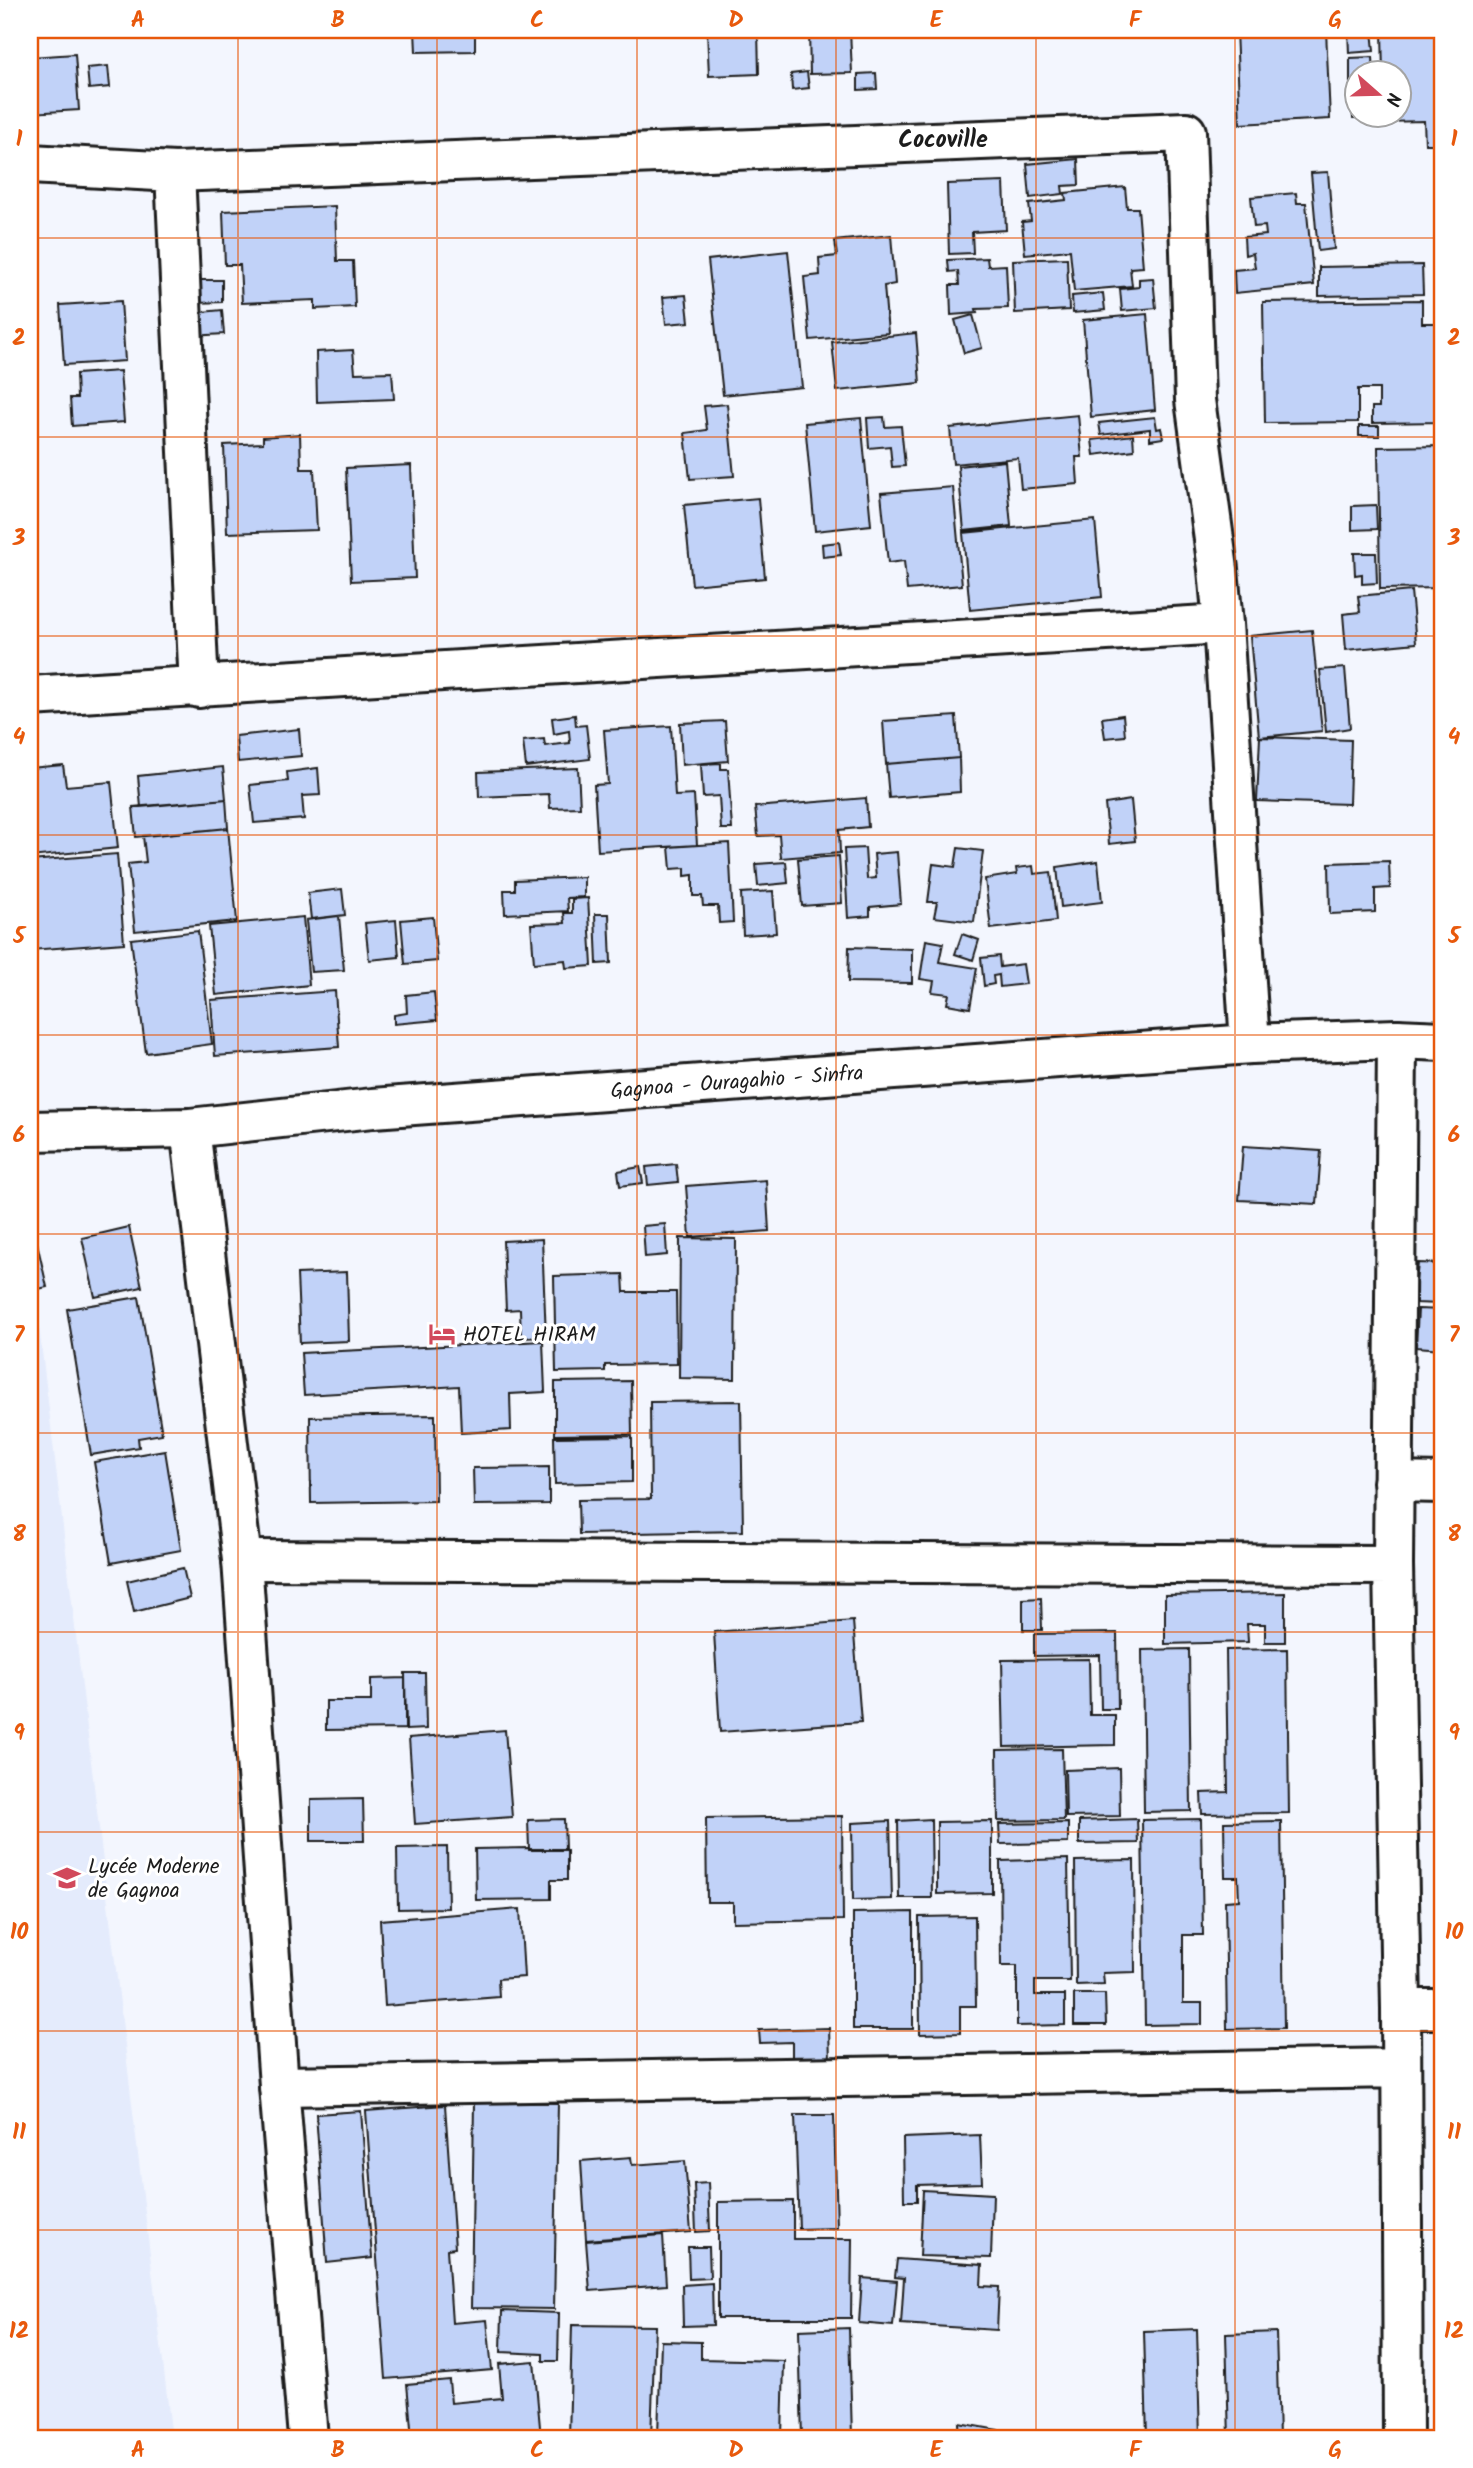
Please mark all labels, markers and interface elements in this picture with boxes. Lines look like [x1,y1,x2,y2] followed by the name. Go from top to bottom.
[131,3,145,39] text: A
[331,3,345,39] text: B
[530,3,544,39] text: C
[728,3,744,39] text: D
[930,3,944,39] text: E
[1129,3,1143,39] text: F
[1328,3,1342,39] text: G
[1344,60,1414,130] north arrow
[1376,88,1408,110] text: N
[898,121,988,160] district label: Cocoville
[16,122,23,158] text: 1
[1451,122,1458,158] text: 1
[12,321,26,357] text: 2
[1447,321,1461,357] text: 2
[12,521,26,557] text: 3
[1447,521,1461,557] text: 3
[13,720,26,756] text: 4
[1448,720,1461,756] text: 4
[12,919,27,955] text: 5
[1447,919,1462,955] text: 5
[609,1057,865,1109] street label: Gagnoa - Ouragahio - Sinfra
[13,1118,25,1154] text: 6
[1448,1118,1460,1154] text: 6
[14,1318,26,1354] text: 7
[1449,1318,1461,1354] text: 7
[427,1319,457,1349] hotel icon: HOTEL HIRAM
[463,1319,596,1352] place label: HOTEL HIRAM
[12,1517,26,1553] text: 8
[1447,1517,1461,1553] text: 8
[13,1716,25,1752] text: 9
[1448,1716,1460,1752] text: 9
[88,1851,220,1908] place label: Lycée Moderne de Gagnoa
[52,1863,82,1893] school or university icon: Lycée Moderne de Gagnoa
[10,1915,29,1951] text: 10
[1445,1915,1464,1951] text: 10
[12,2115,26,2151] text: 11
[1447,2115,1461,2151] text: 11
[9,2314,29,2350] text: 12
[1444,2314,1464,2350] text: 12
[131,2433,145,2468] text: A
[331,2433,345,2468] text: B
[530,2433,544,2468] text: C
[728,2433,744,2468] text: D
[930,2433,944,2468] text: E
[1129,2433,1143,2468] text: F
[1328,2433,1342,2468] text: G

